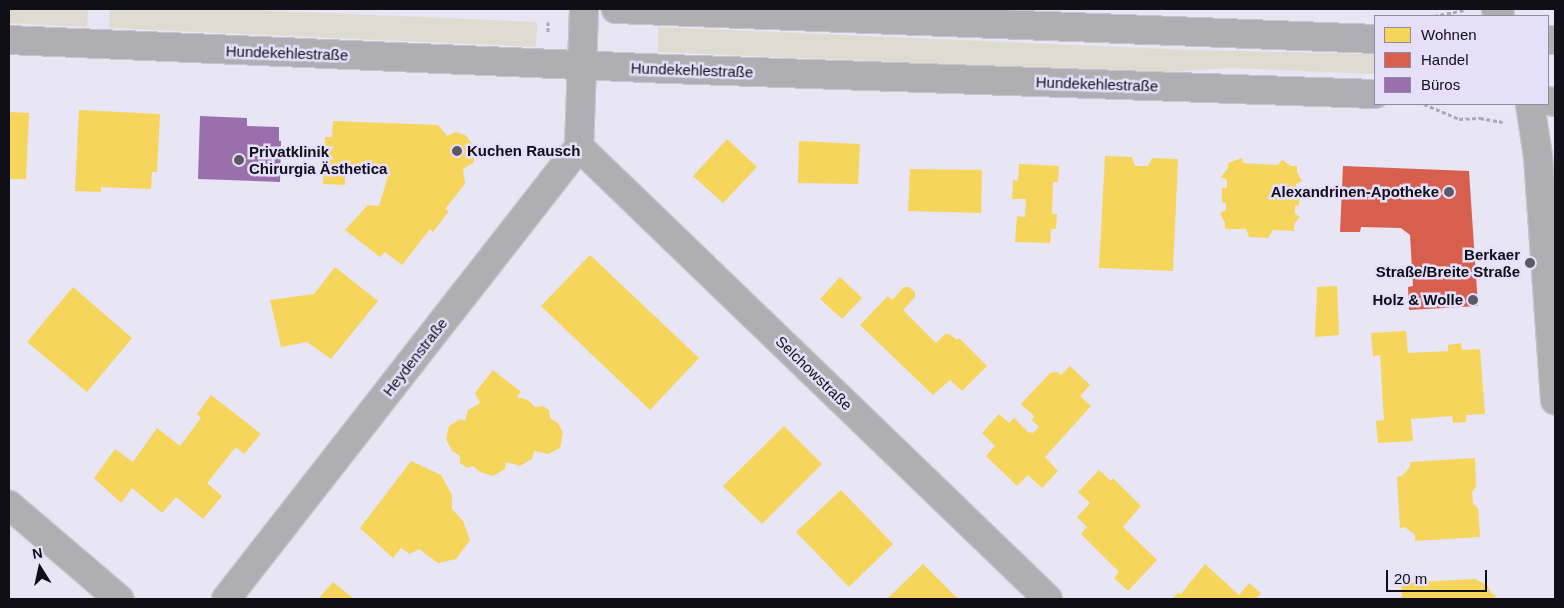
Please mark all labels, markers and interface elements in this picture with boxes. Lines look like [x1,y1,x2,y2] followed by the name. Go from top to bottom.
[1374,15,1549,105] legend
[1421,26,1477,43] text: Wohnen
[225,42,349,64] street label: Hundekehlestraße
[1421,51,1469,68] text: Handel
[630,59,754,81] street label: Hundekehlestraße
[1035,73,1159,95] street label: Hundekehlestraße
[1421,76,1460,93] text: Büros
[249,142,387,177] place label: Privatklinik Chirurgia Ästhetica
[467,142,580,160] place label: Kuchen Rausch
[451,145,463,157] marker: Kuchen Rausch
[233,154,245,166] marker: Privatklinik Chirurgia Ästhetica
[1271,183,1439,201] place label: Alexandrinen-Apotheke
[1443,186,1455,198] marker: Alexandrinen-Apotheke
[1376,245,1520,280] place label: Berkaer Straße/Breite Straße
[1524,257,1536,269] marker: Berkaer Straße/Breite Straße
[1372,291,1463,309] place label: Holz & Wolle
[1467,294,1479,306] marker: Holz & Wolle
[379,314,451,400] street label: Heydenstraße
[772,332,856,414] street label: Selchowstraße
[15,543,65,593] north arrow
[31,544,44,562] text: N
[1389,560,1490,592] scale bar
[1394,570,1427,587] text: 20 m

